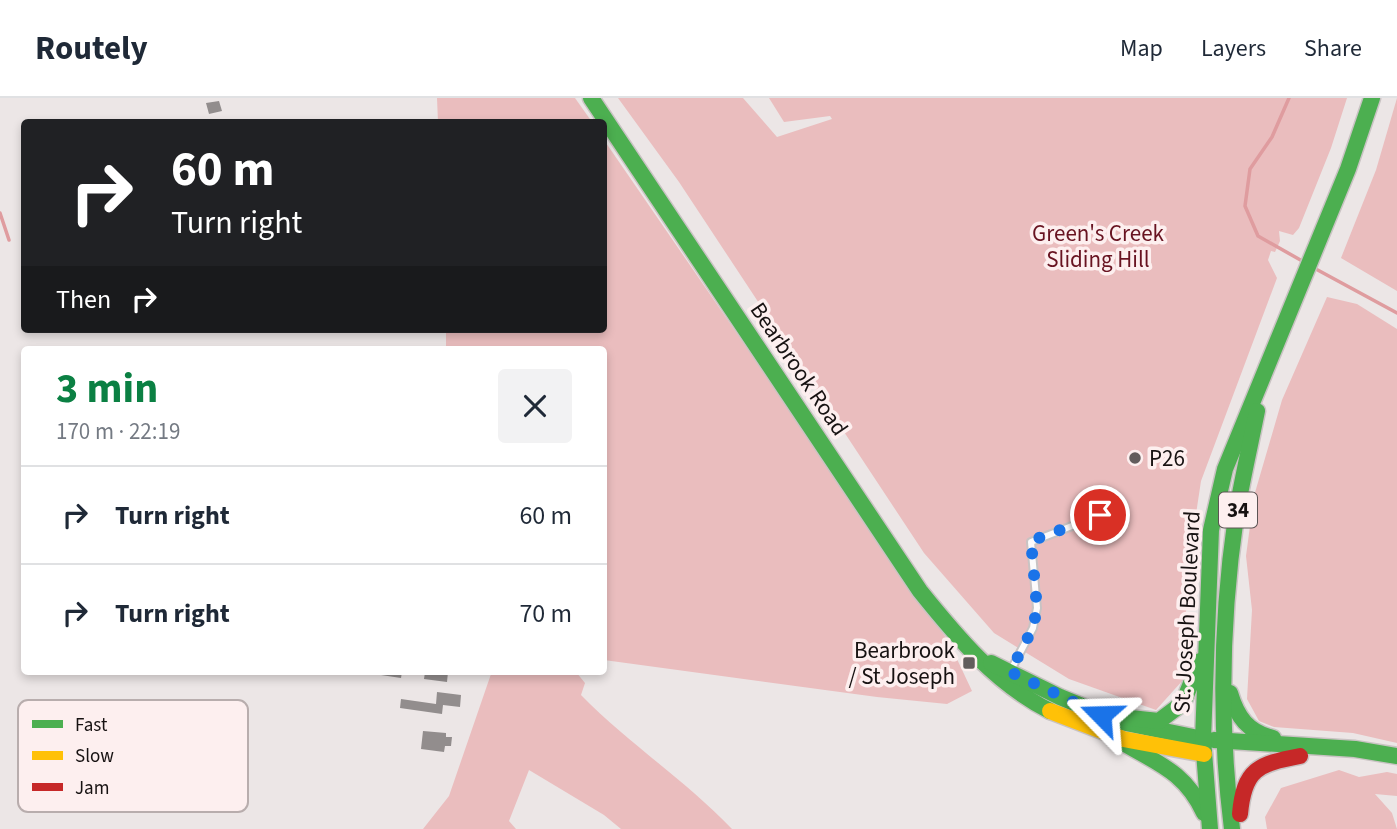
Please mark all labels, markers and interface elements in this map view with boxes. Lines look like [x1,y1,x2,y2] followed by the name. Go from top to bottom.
[35,25,148,72] text: Routely
[1120,31,1163,66] text: Map
[1201,31,1266,66] text: Layers
[1304,31,1362,66] text: Share
[171,135,275,205] text: 60 m
[56,147,147,238] icon: right
[171,200,302,246] text: Turn right
[1032,217,1165,276] park label: Green's Creek Sliding Hill
[125,280,163,318] icon: right
[56,281,111,318] text: Then
[742,296,856,442] street label: Bearbrook Road
[56,359,158,419] text: 3 min
[498,369,572,443] button: close
[56,415,180,448] text: 170 m · 22:19
[1149,442,1185,475] place label: P26
[1127,450,1143,466] marker: P26
[1070,485,1130,545] pin
[1219,492,1257,528] road number: 34
[56,496,94,534] icon: right
[1081,496,1119,534] icon: arrive
[115,497,230,534] text: Turn right
[519,497,572,534] text: 60 m
[1165,510,1209,714] street label: St. Joseph Boulevard
[56,594,94,632] icon: right
[115,595,230,632] text: Turn right
[519,595,572,632] text: 70 m
[848,634,956,693] place label: Bearbrook / St Joseph
[961,655,977,671] marker: Bearbrook / St Joseph
[1064,678,1138,752] position arrow
[18,700,248,812] legend
[75,712,108,739] text: Fast
[75,743,114,770] text: Slow
[75,775,109,802] text: Jam

